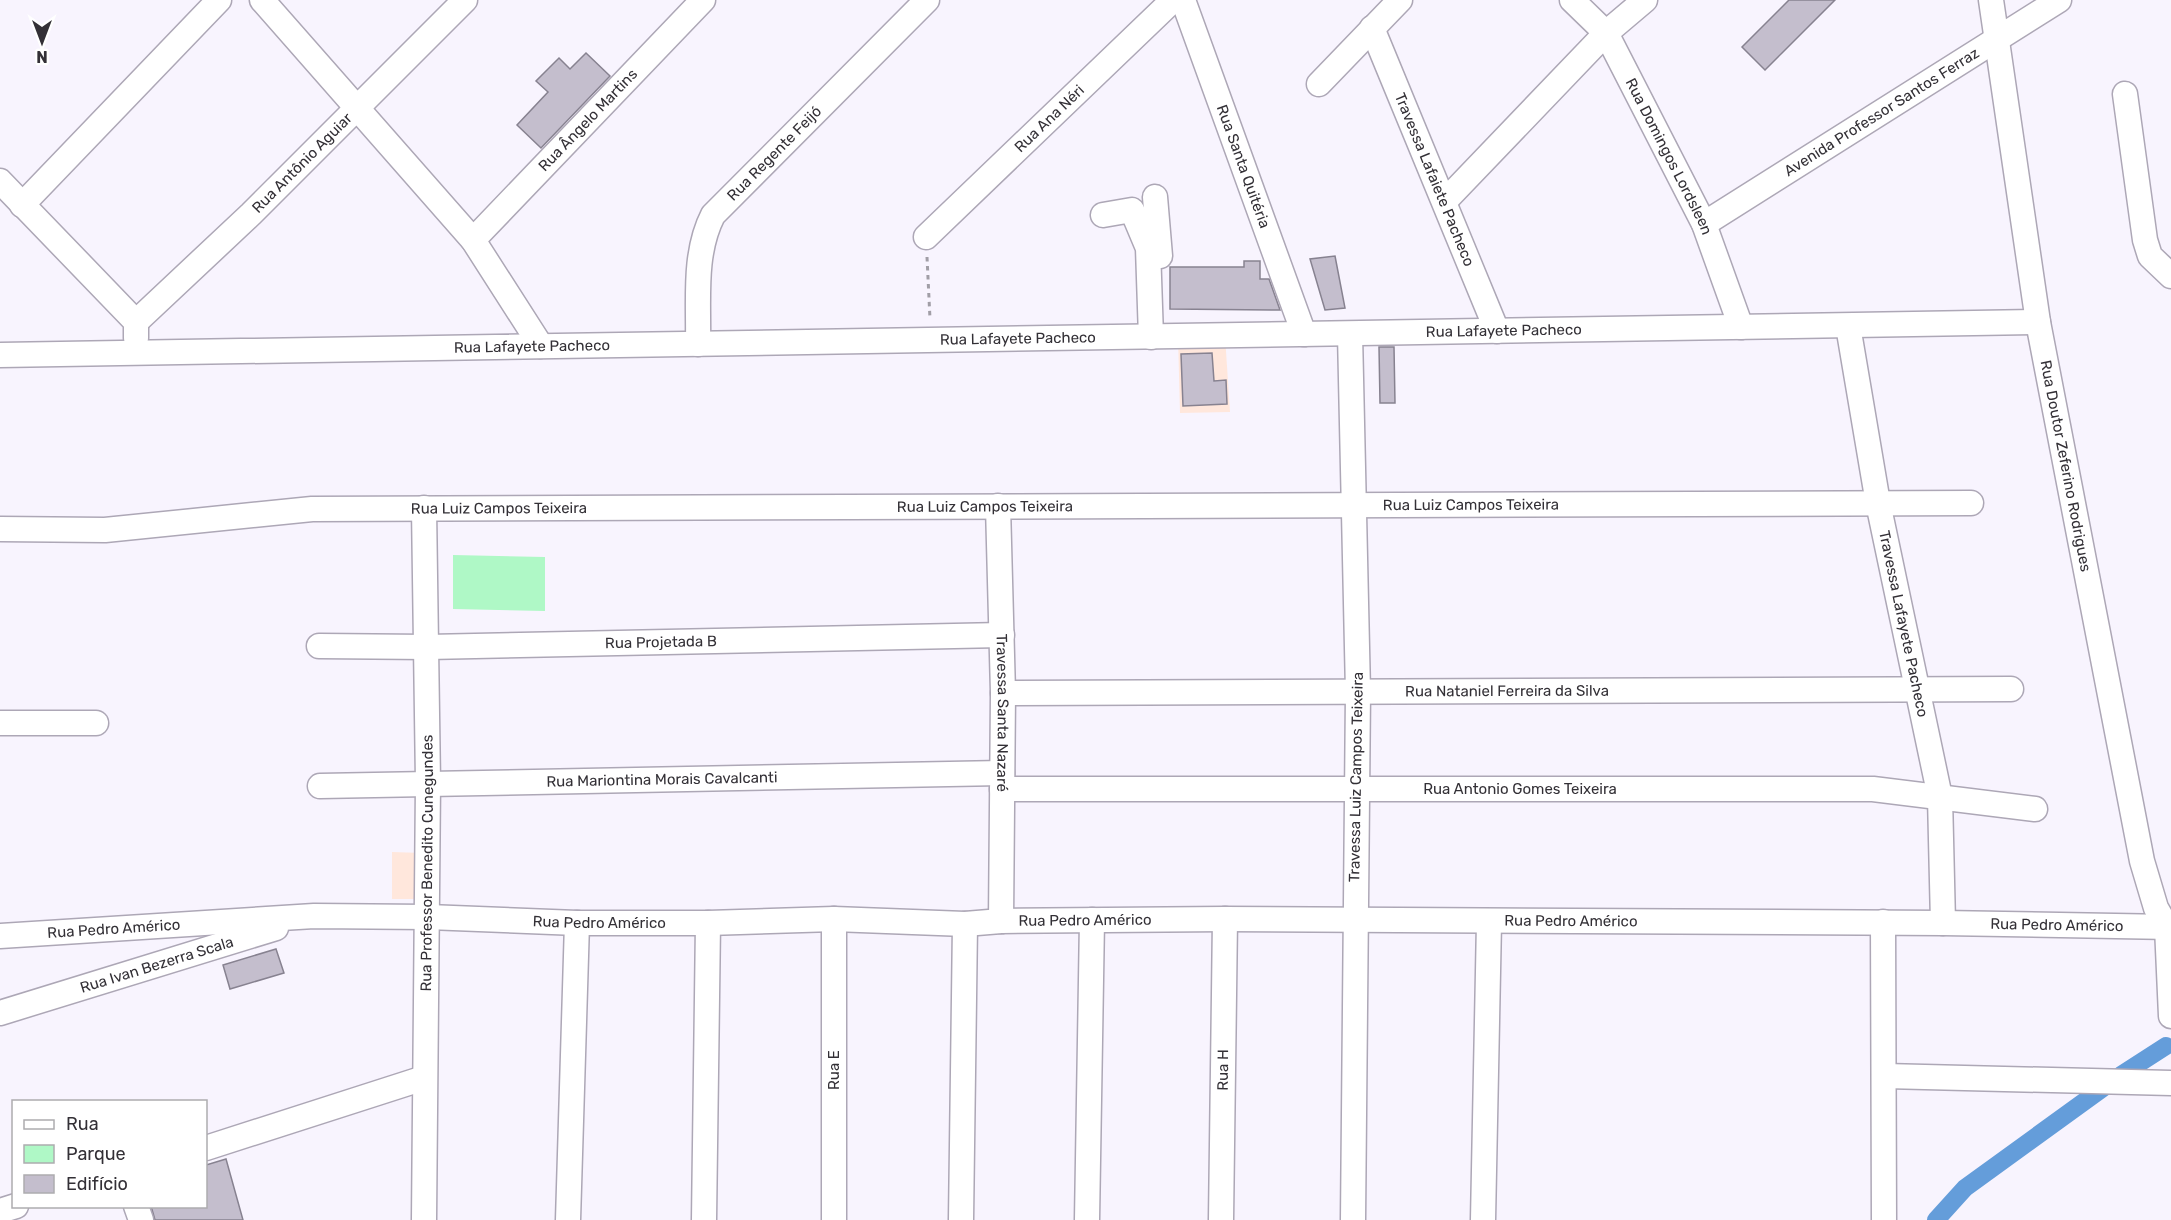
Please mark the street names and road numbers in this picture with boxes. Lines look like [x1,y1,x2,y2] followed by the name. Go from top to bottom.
[1781,44,1983,180] street label: Avenida Professor Santos Ferraz
[535,65,641,175] street label: Rua Ângelo Martins
[1622,75,1716,237] street label: Rua Domingos Lordsleen
[1011,81,1088,156] street label: Rua Ana Néri
[1391,90,1478,269] street label: Travessa Lafaiete Pacheco
[723,102,825,205] street label: Rua Regente Feijó
[1213,102,1274,231] street label: Rua Santa Quitéria
[248,109,356,217] street label: Rua Antônio Aguiar
[1426,320,1582,341] street label: Rua Lafayete Pacheco
[940,328,1096,349] street label: Rua Lafayete Pacheco
[454,336,610,357] street label: Rua Lafayete Pacheco
[2037,359,2095,574] street label: Rua Doutor Zeferino Rodrigues
[1383,495,1559,514] street label: Rua Luiz Campos Teixeira
[897,497,1073,516] street label: Rua Luiz Campos Teixeira
[411,499,587,518] street label: Rua Luiz Campos Teixeira
[1875,529,1932,719] street label: Travessa Lafayete Pacheco
[605,632,717,652] street label: Rua Projetada B
[992,634,1012,792] street label: Travessa Santa Nazaré
[1345,672,1367,882] street label: Travessa Luiz Campos Teixeira
[1405,682,1609,700] street label: Rua Nataniel Ferreira da Silva
[417,734,437,992] street label: Rua Professor Benedito Cunegundes
[546,768,778,791] street label: Rua Mariontina Morais Cavalcanti
[1423,780,1617,798] street label: Rua Antonio Gomes Teixeira
[1018,911,1152,930] street label: Rua Pedro Américo
[532,912,666,932] street label: Rua Pedro Américo
[1504,912,1638,930] street label: Rua Pedro Américo
[1990,915,2124,935] street label: Rua Pedro Américo
[47,916,181,942] street label: Rua Pedro Américo
[78,933,236,997] street label: Rua Ivan Bezerra Scala
[1214,1049,1232,1091] street label: Rua H
[825,1050,843,1090] street label: Rua E

